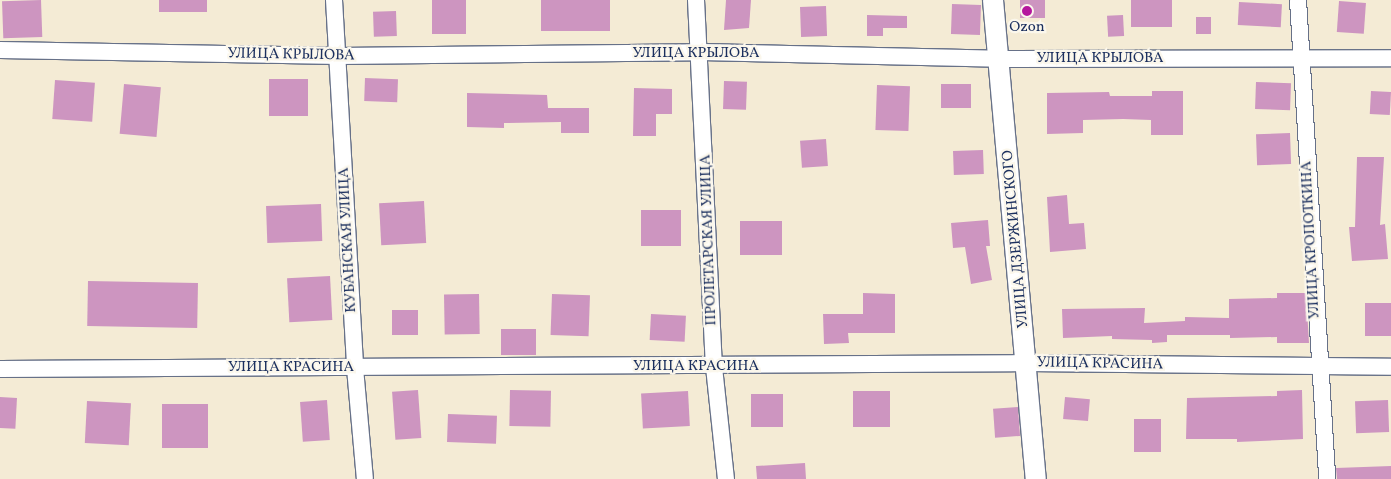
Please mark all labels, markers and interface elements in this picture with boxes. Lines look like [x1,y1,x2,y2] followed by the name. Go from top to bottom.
[1021,5,1033,17] marker: Ozon
[1009,19,1045,37] place label: Ozon
[227,45,355,65] street label: УЛИЦА КРЫЛОВА
[632,45,760,63] street label: УЛИЦА КРЫЛОВА
[1036,50,1164,68] street label: УЛИЦА КРЫЛОВА
[999,149,1033,329] street label: УЛИЦА ДЗЕРЖИНСКОГО
[697,154,721,326] street label: ПРОЛЕТАРСКАЯ УЛИЦА
[1298,160,1324,320] street label: УЛИЦА КРОПОТКИНА
[335,167,361,313] street label: КУБАНСКАЯ УЛИЦА
[1037,354,1163,374] street label: УЛИЦА КРАСИНА
[633,358,759,376] street label: УЛИЦА КРАСИНА
[228,359,354,377] street label: УЛИЦА КРАСИНА

